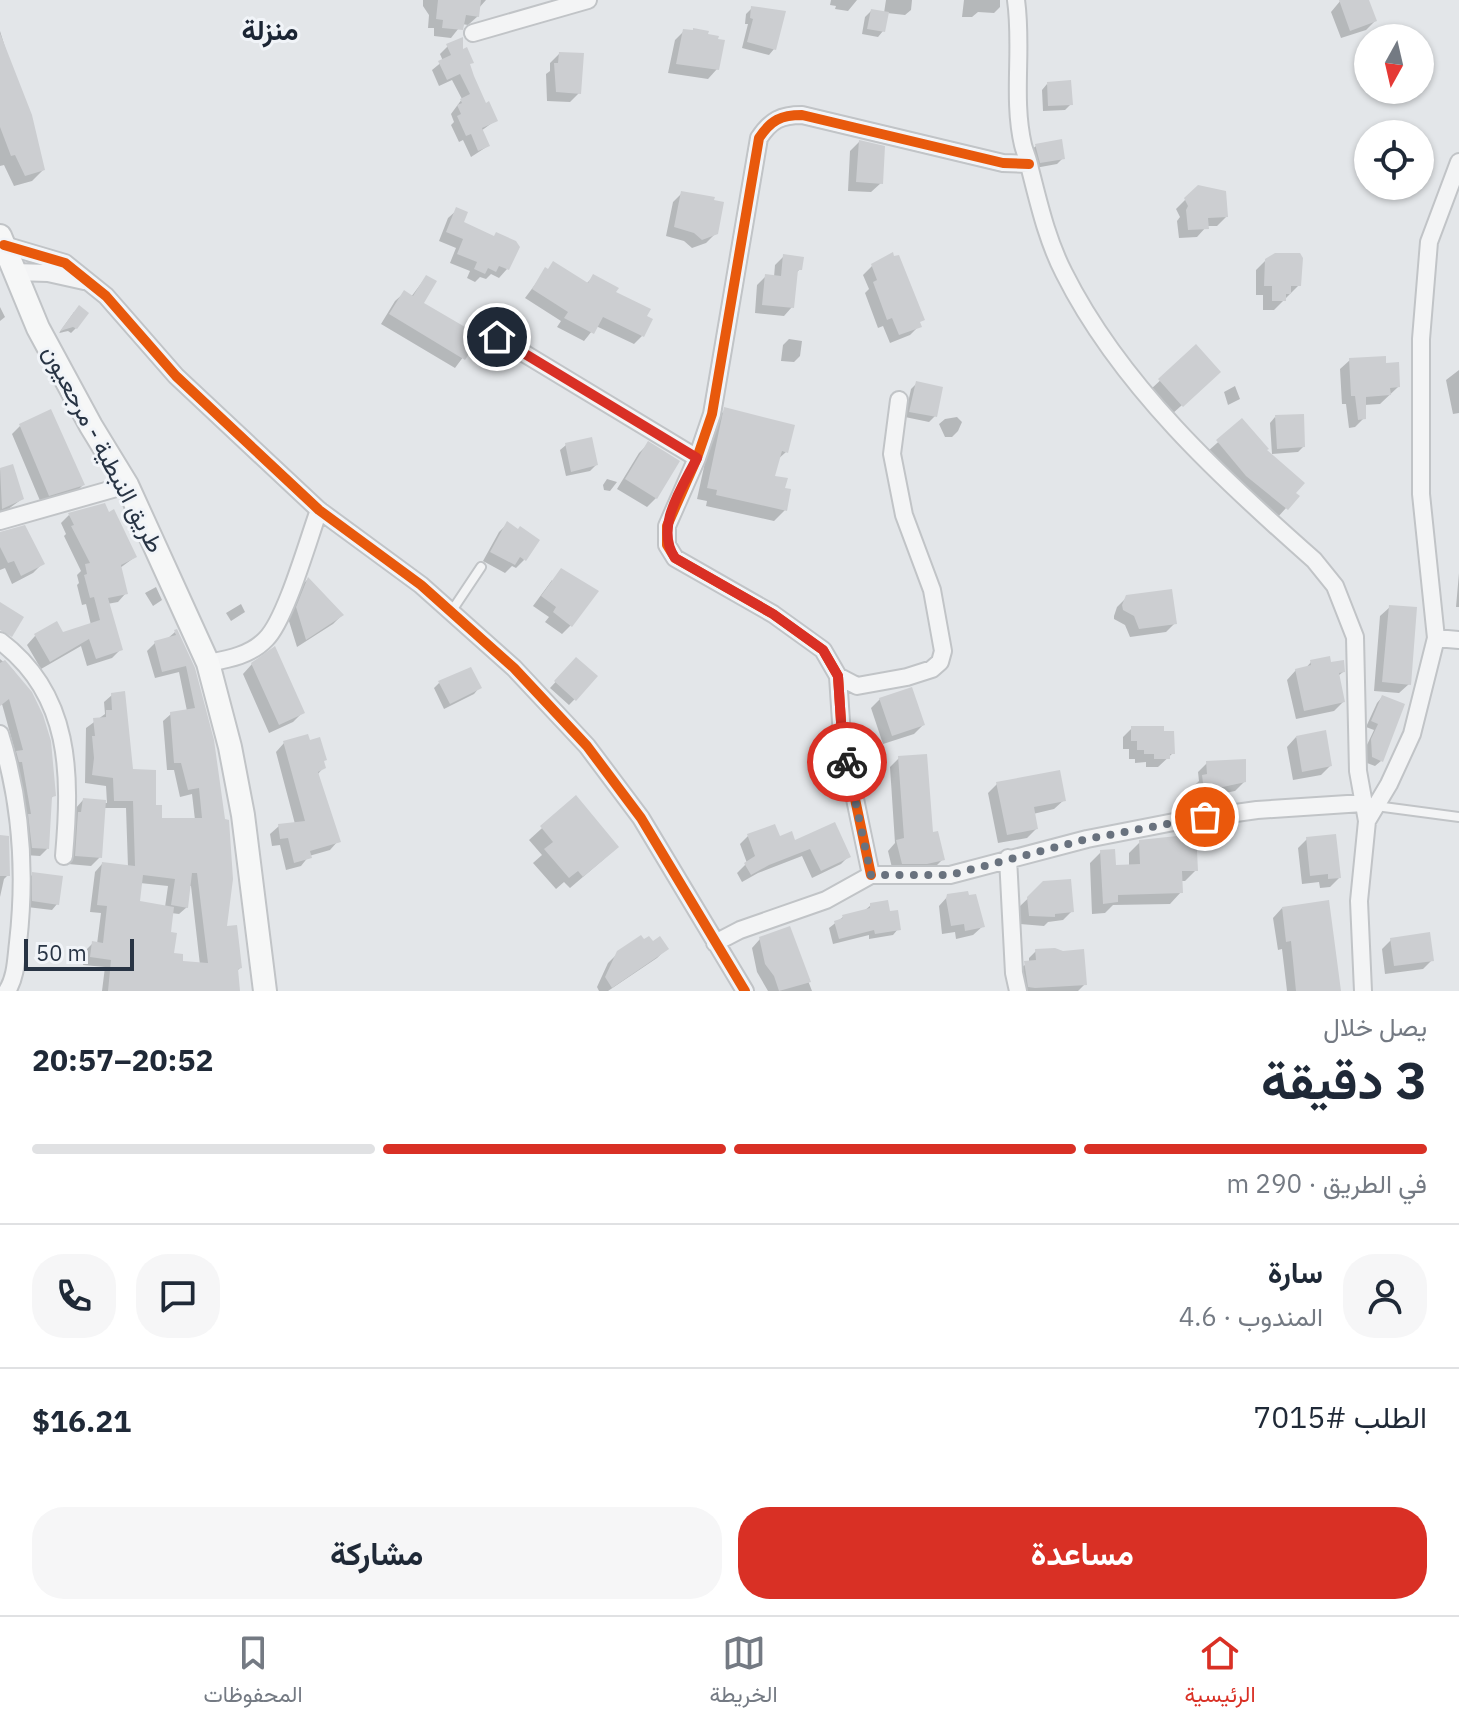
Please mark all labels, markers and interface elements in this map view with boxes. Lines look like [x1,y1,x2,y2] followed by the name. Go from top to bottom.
[241,11,299,48] district label: منزلة
[1354,24,1434,104] north arrow
[1354,24,1434,200] map controls
[1354,120,1434,200] button: locate
[463,303,531,371] pin
[475,315,519,359] icon: home
[36,339,172,558] street label: طريق النبطية - مرجعيون
[807,722,887,802] courier
[825,740,869,784] icon: bike
[1171,783,1239,851] pin
[1183,795,1227,839] icon: bag
[24,935,134,971] scale bar
[36,938,87,967] text: 50 m
[1323,1009,1427,1043] text: يصل خلال
[32,1040,213,1079] text: 20:52–20:57
[1261,1046,1427,1113] text: 3 دقيقة
[1226,1166,1427,1200] text: في الطريق · 290 m
[1268,1252,1323,1291] text: سارة
[32,1254,116,1338] button: phone
[136,1254,220,1338] button: chat
[1343,1254,1427,1338] button: person
[1179,1299,1323,1333] text: المندوب · 4.6
[1253,1397,1427,1436] text: الطلب #7015
[32,1401,131,1440] text: $16.21
[32,1507,722,1599] button: مشاركة
[738,1507,1427,1599] button: مساعدة
[203,1631,303,1714] tab: المحفوظات
[709,1631,778,1714] tab: الخريطة
[1184,1631,1256,1714] tab: الرئيسية

